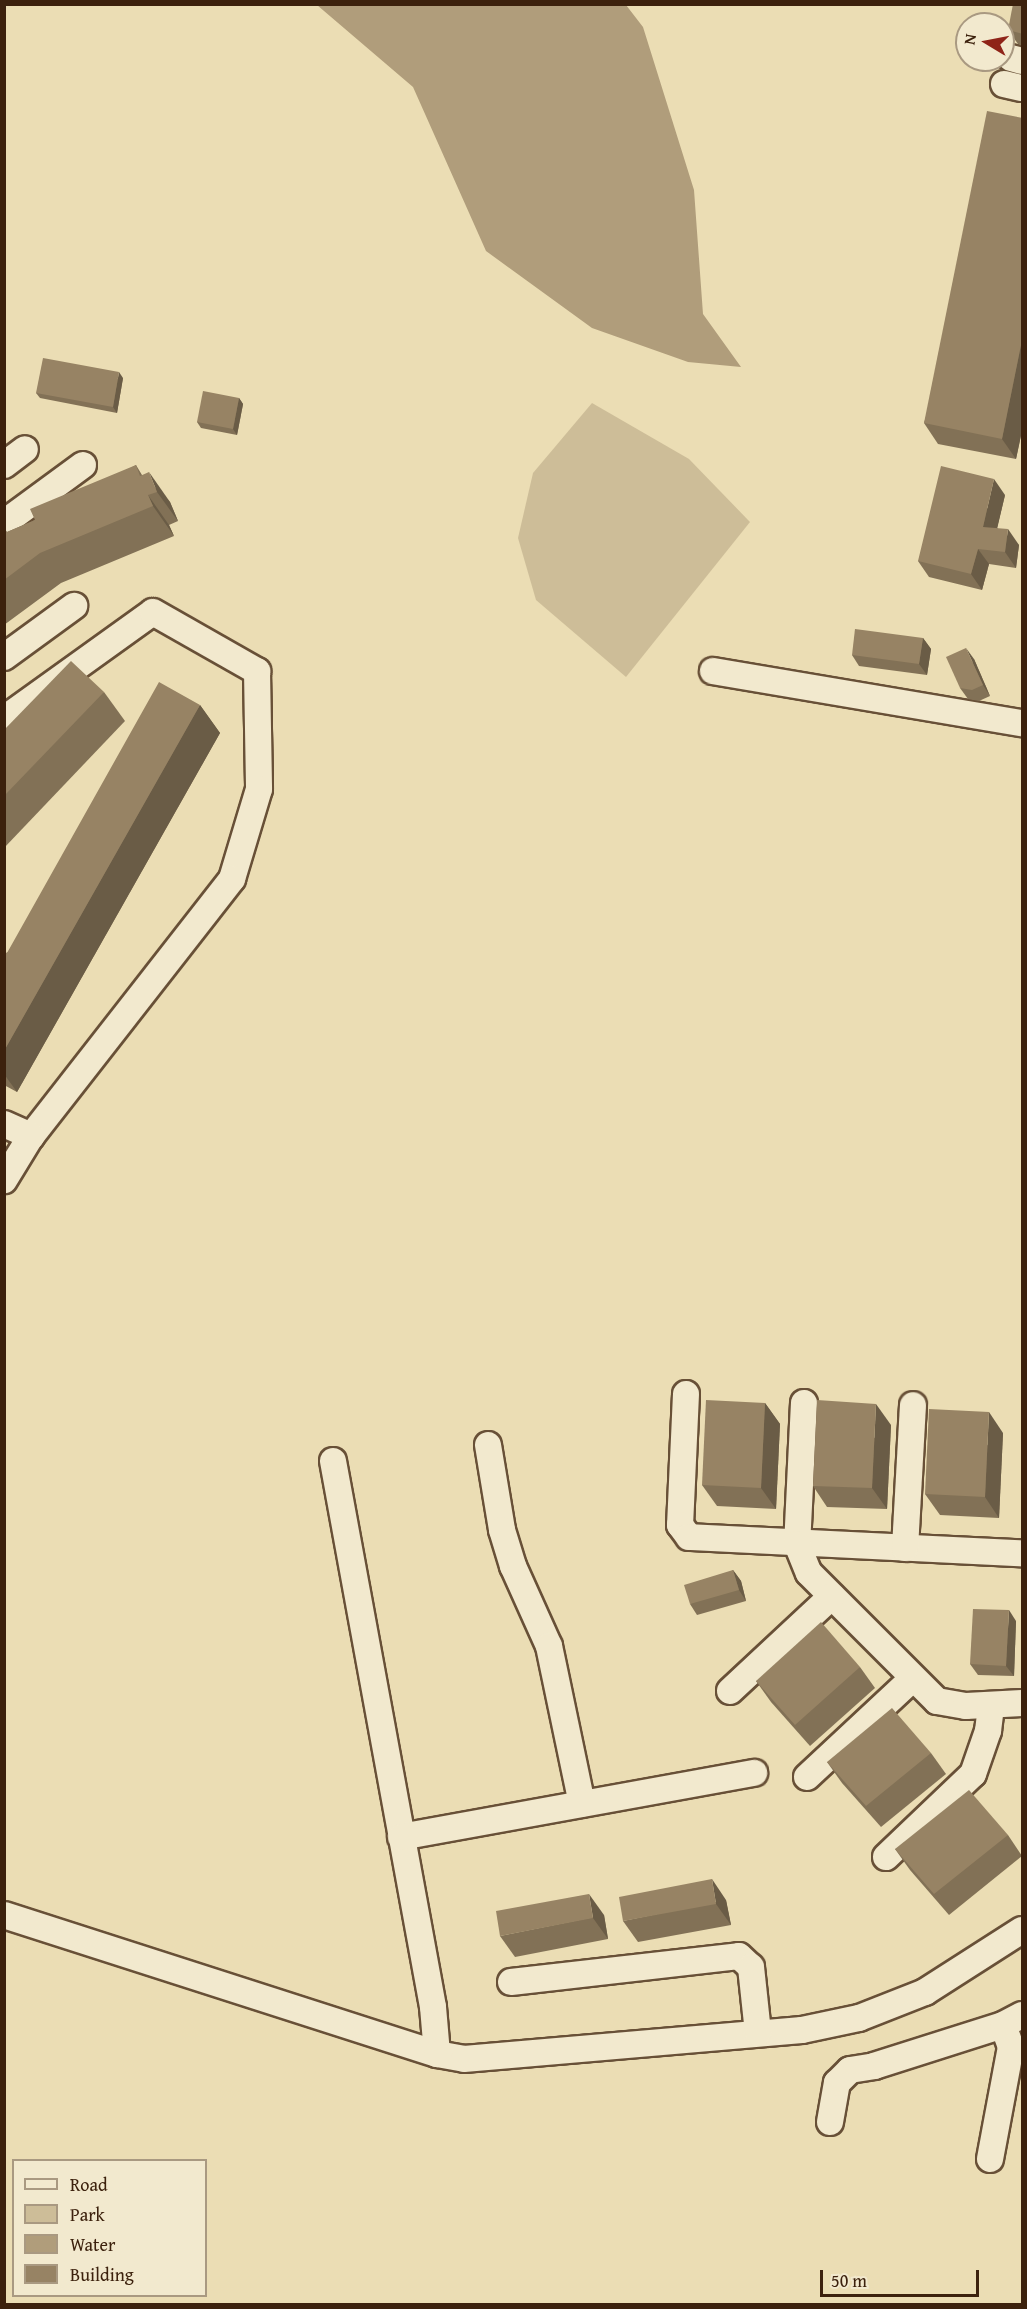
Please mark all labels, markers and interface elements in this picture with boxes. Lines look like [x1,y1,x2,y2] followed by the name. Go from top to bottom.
[955,12,1015,72] north arrow
[956,32,982,47] text: N
[12,2159,207,2297] legend
[70,2171,108,2198] text: Road
[70,2201,105,2228] text: Park
[70,2231,115,2258] text: Water
[823,2258,982,2296] scale bar
[70,2261,134,2288] text: Building
[831,2267,867,2294] text: 50 m

